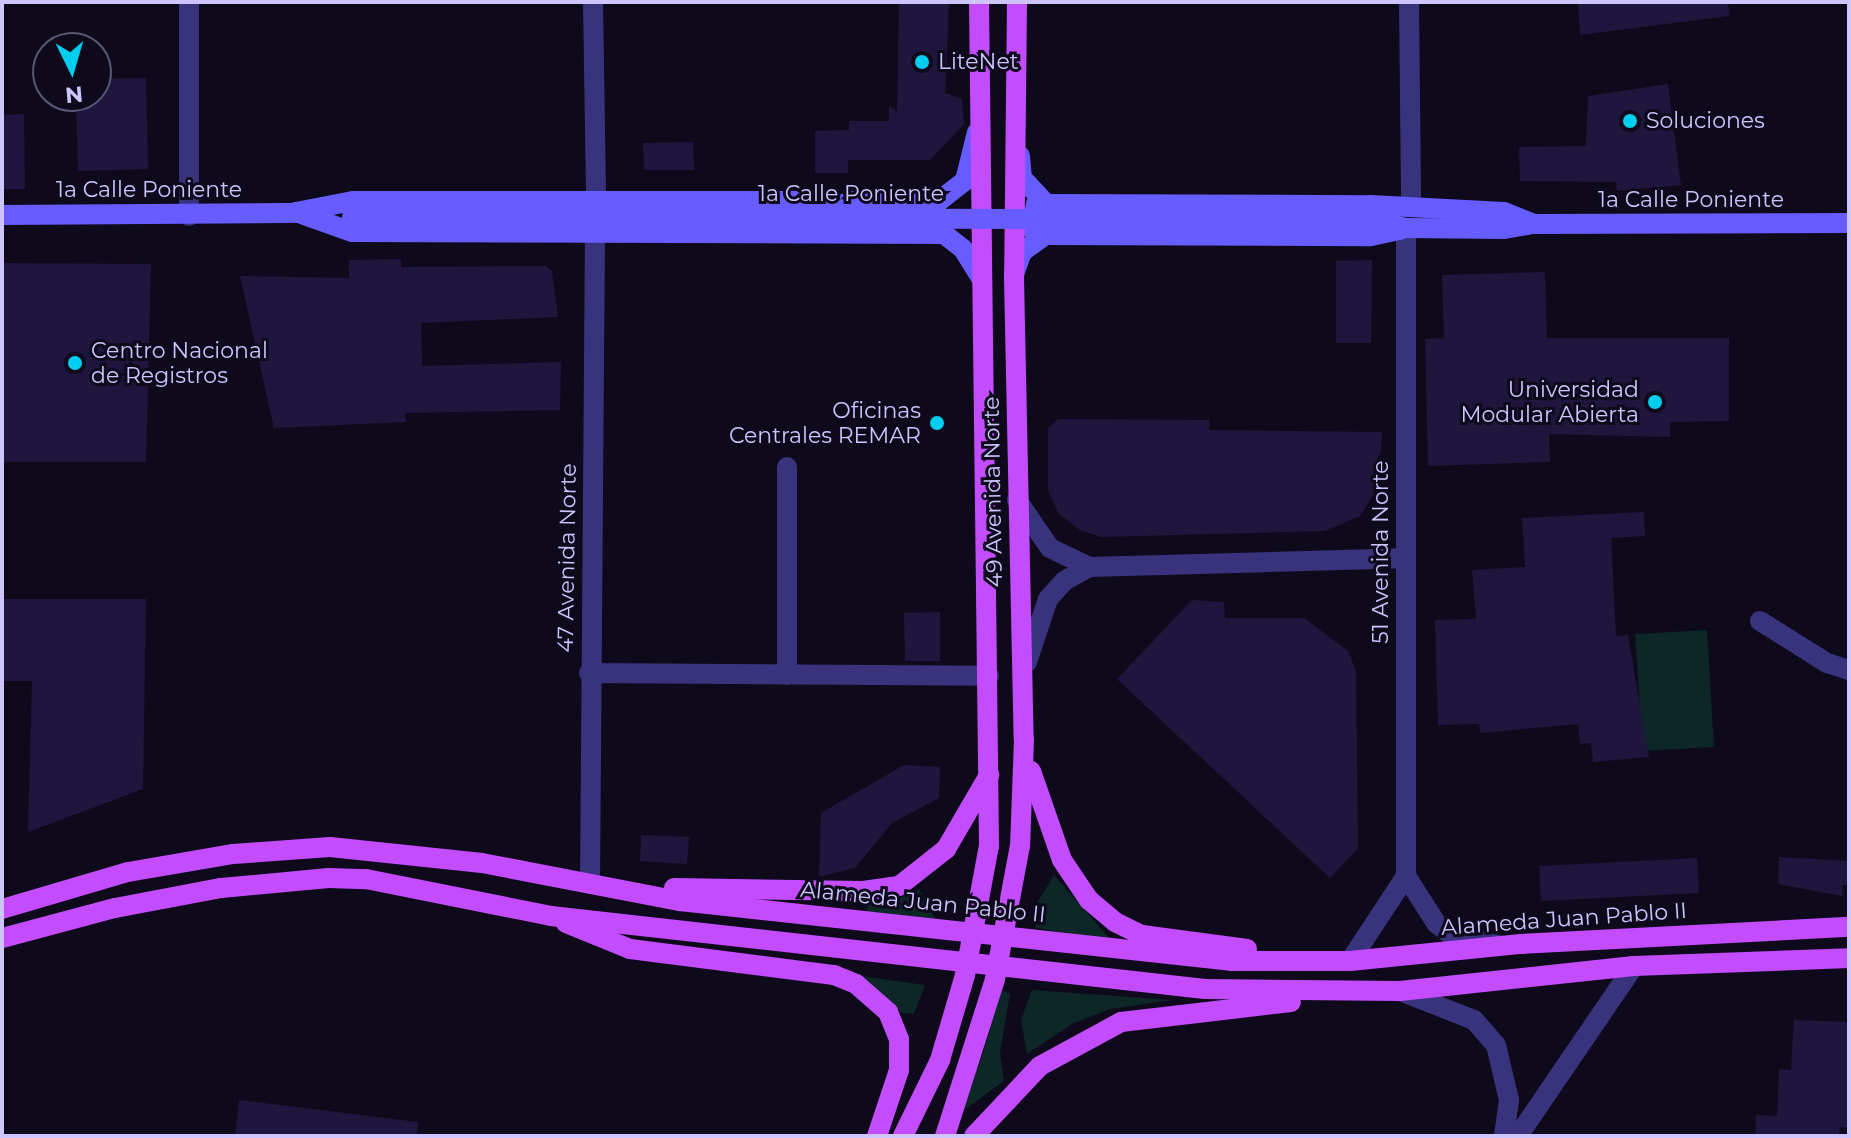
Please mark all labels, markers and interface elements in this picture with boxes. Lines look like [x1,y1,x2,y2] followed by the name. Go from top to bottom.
[32,32,112,112] north arrow
[938,49,1019,75] place label: LiteNet
[913,53,931,71] marker: LiteNet
[64,80,84,109] text: N
[1646,108,1765,134] place label: Soluciones
[1621,112,1639,130] marker: Soluciones
[56,177,242,203] street label: 1a Calle Poniente
[758,181,944,207] street label: 1a Calle Poniente
[1598,187,1784,213] street label: 1a Calle Poniente
[91,337,268,388] place label: Centro Nacional de Registros
[66,354,84,372] marker: Centro Nacional de Registros
[1460,376,1639,428] place label: Universidad Modular Abierta
[1646,393,1664,411] marker: Universidad Modular Abierta
[978,396,1008,588] street label: 49 Avenida Norte
[729,397,921,448] place label: Oficinas Centrales REMAR
[928,414,946,432] marker: Oficinas Centrales REMAR
[1368,460,1394,644] street label: 51 Avenida Norte
[552,463,582,653] street label: 47 Avenida Norte
[799,876,1047,928] street label: Alameda Juan Pablo II
[1440,897,1688,941] street label: Alameda Juan Pablo II

